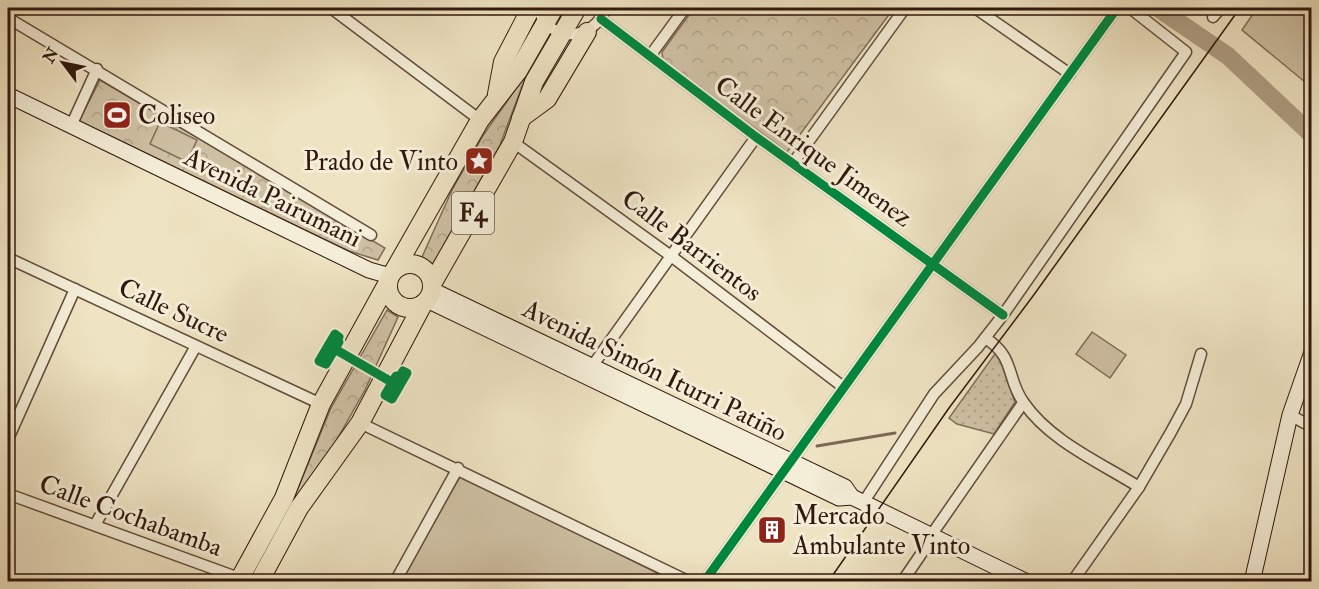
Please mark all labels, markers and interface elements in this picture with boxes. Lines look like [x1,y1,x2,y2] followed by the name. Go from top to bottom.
[33,33,93,93] north arrow
[38,44,64,68] text: N
[708,69,919,234] street label: Calle Enrique Jimenez
[101,99,133,131] sports icon: Coliseo
[138,100,215,132] place label: Coliseo
[178,141,367,255] street label: Avenida Pairumani
[463,145,495,177] place icon: Prado de Vinto
[303,146,458,178] place label: Prado de Vinto
[615,183,768,309] street label: Calle Barrientos
[452,192,494,234] road number: F4
[113,271,234,350] street label: Calle Sucre
[516,293,792,449] street label: Avenida Simón Iturri Patiño
[35,468,227,564] street label: Calle Cochabamba
[792,500,970,562] place label: Mercado Ambulante Vinto
[756,514,788,546] building icon: Mercado Ambulante Vinto

